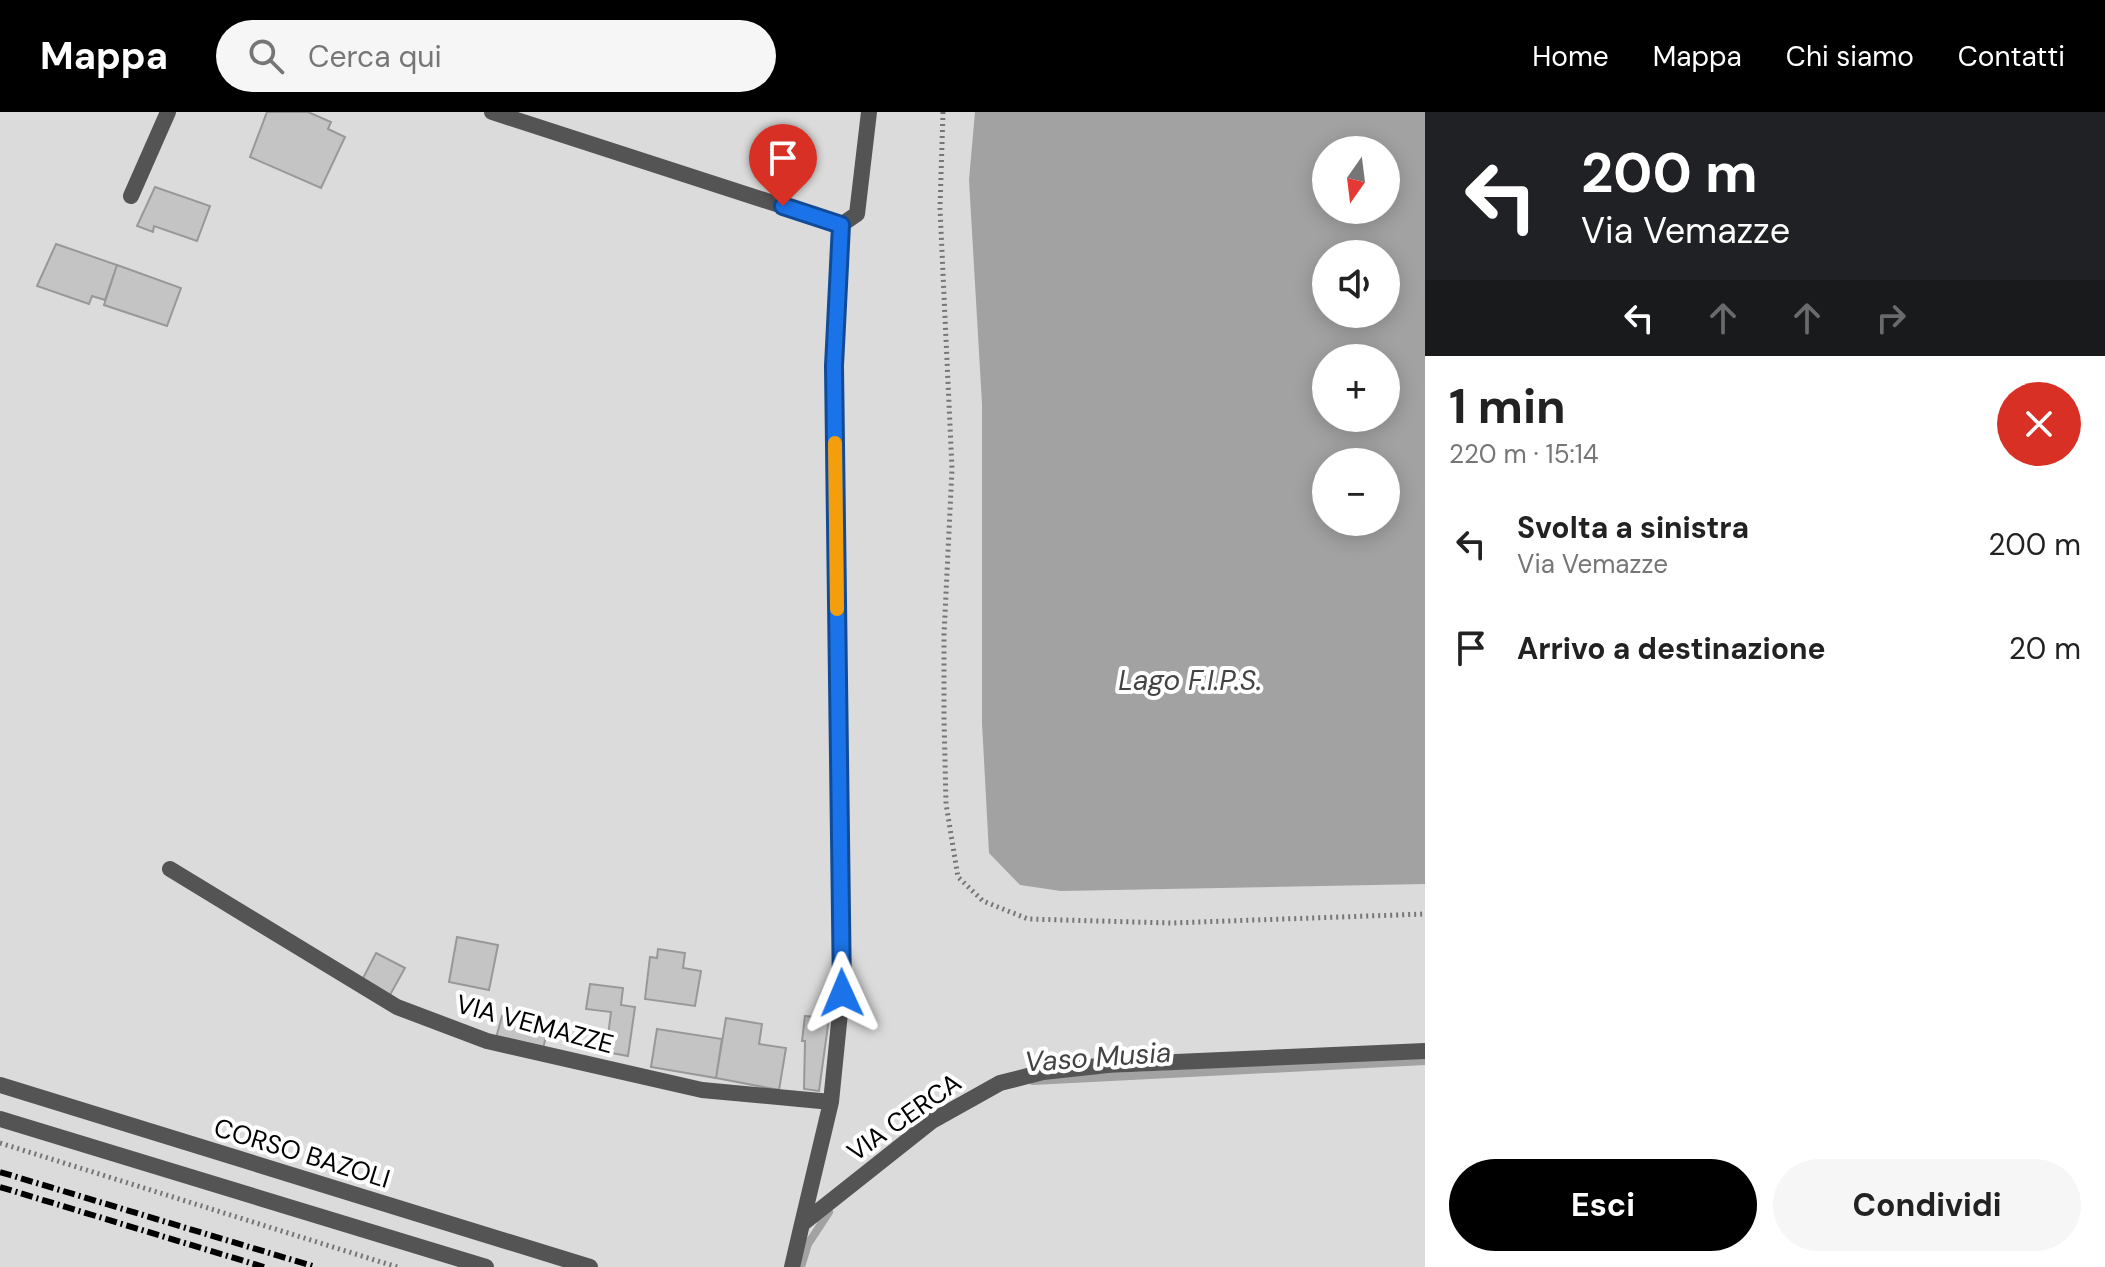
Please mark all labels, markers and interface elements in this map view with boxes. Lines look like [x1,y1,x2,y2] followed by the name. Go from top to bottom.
[216,20,776,92] search box
[40,31,168,81] text: Mappa
[244,34,288,78] icon: search
[308,37,442,76] text: Cerca qui
[1532,38,1609,75] text: Home
[1653,38,1742,75] text: Mappa
[1786,38,1914,75] text: Chi siamo
[1958,38,2065,75] text: Contatti
[749,124,817,206] pin
[761,136,805,180] icon: arrive
[1312,136,1400,224] north arrow
[1312,136,1400,536] map controls
[1581,136,1758,209] text: 200 m
[1449,144,1553,248] icon: left
[1581,207,1790,254] text: Via Vemazze
[1312,240,1400,328] button: sound
[1617,296,1661,340] icon: left
[1701,296,1745,340] icon: ahead
[1785,296,1829,340] icon: ahead
[1869,296,1913,340] icon: right
[1312,344,1400,432] button: +
[1449,375,1566,438] text: 1 min
[1997,382,2081,466] button: close
[1449,437,1599,471] text: 220 m · 15:14
[1312,448,1400,536] button: −
[1517,508,1749,547] text: Svolta a sinistra
[1449,522,1493,566] icon: left
[1988,525,2081,564] text: 200 m
[1517,547,1668,581] text: Via Vemazze
[1449,626,1493,670] icon: arrive
[1517,629,1826,668] text: Arrivo a destinazione
[2009,629,2081,668] text: 20 m
[1118,662,1262,699] water label: Lago F.I.P.S.
[800,951,884,1035] position arrow
[453,987,617,1061] street label: VIA VEMAZZE
[1023,1033,1173,1081] water label: Vaso Musia
[840,1065,968,1169] street label: VIA CERCA
[210,1110,394,1196] street label: CORSO BAZOLI
[1449,1159,1757,1251] button: Esci
[1773,1159,2081,1251] button: Condividi

